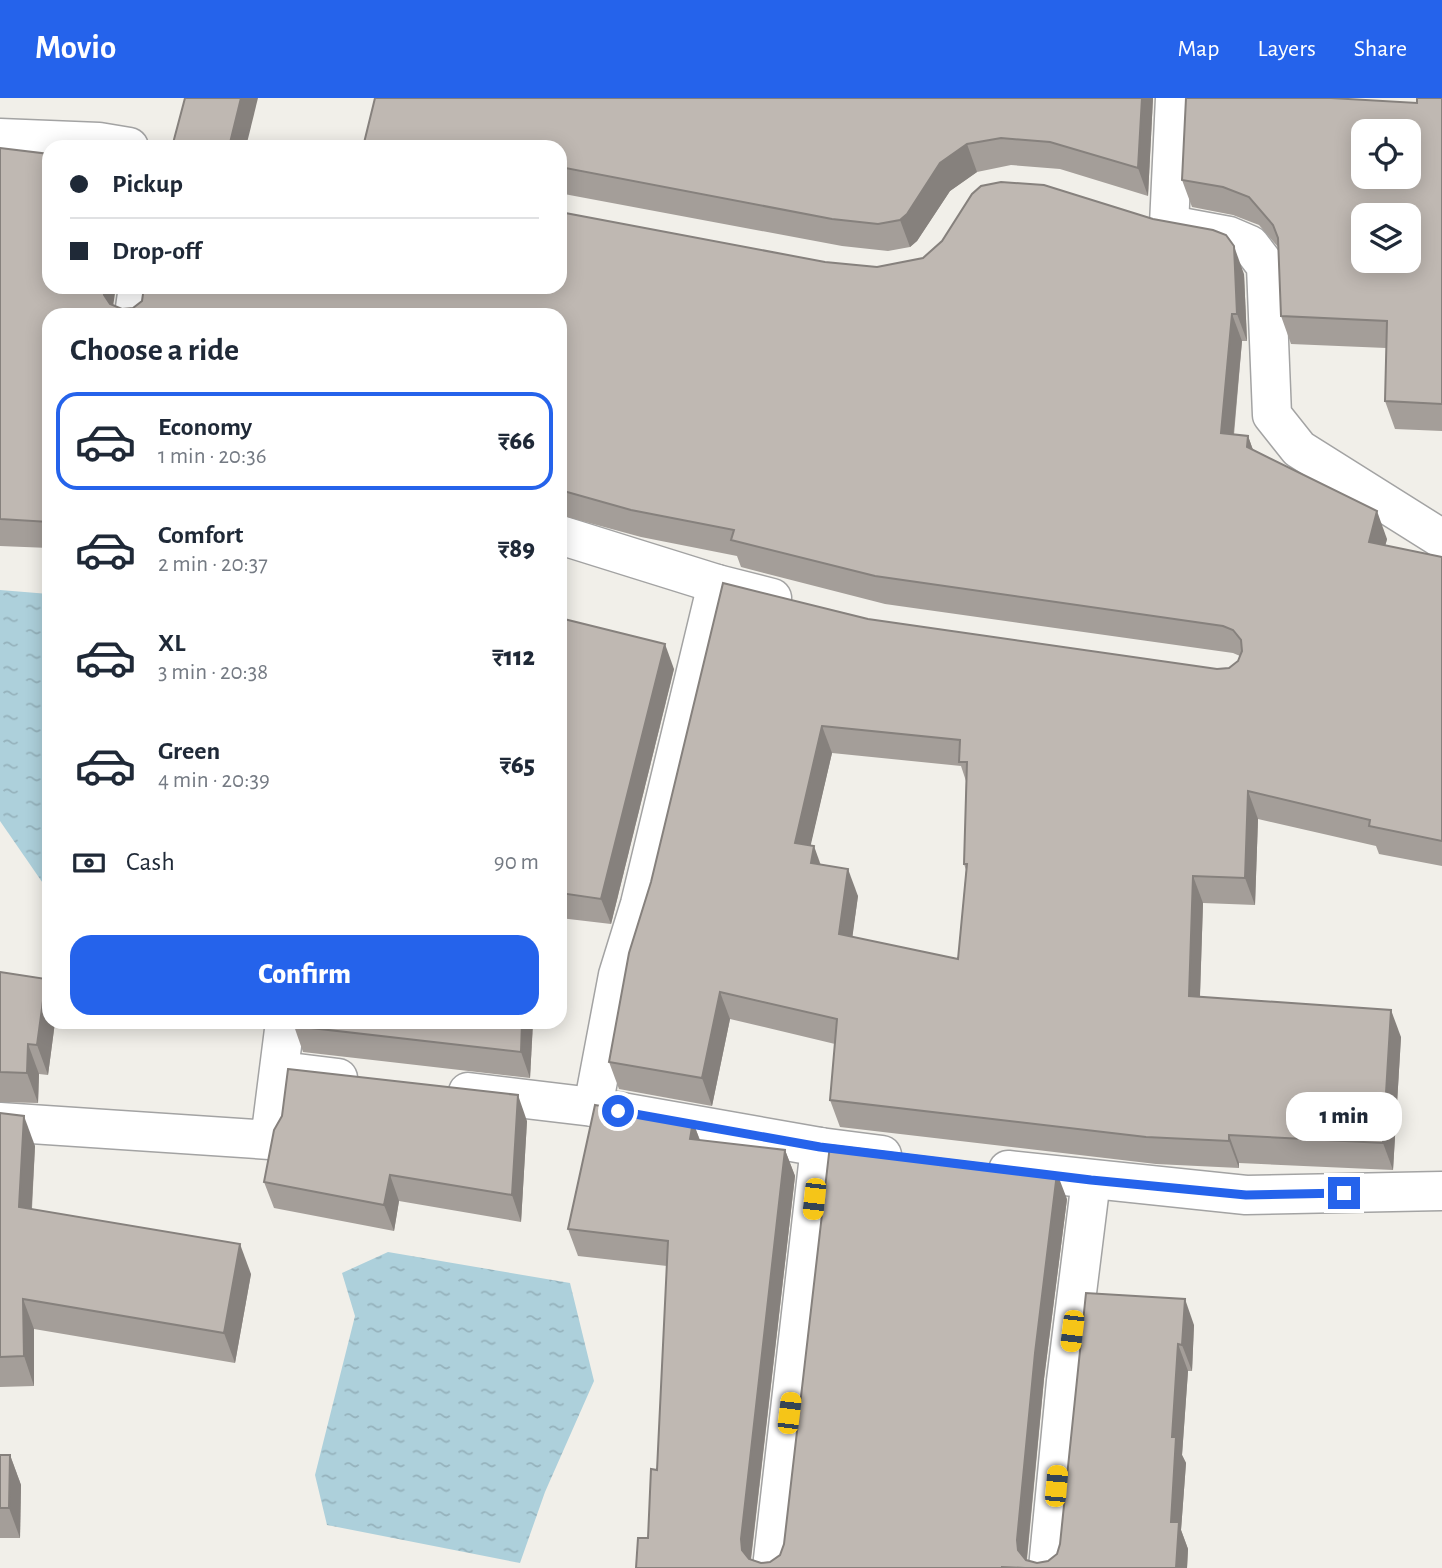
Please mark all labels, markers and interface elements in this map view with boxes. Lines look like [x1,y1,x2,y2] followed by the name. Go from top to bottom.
[35,32,116,65] text: Movio
[1177,37,1219,61] text: Map
[1257,37,1316,61] text: Layers
[1354,37,1407,61] text: Share
[1351,119,1421,273] map controls
[1351,119,1421,189] button: locate
[112,171,183,197] text: Pickup
[1351,203,1421,273] button: layers
[112,238,201,264] text: Drop-off
[70,334,239,366] text: Choose a ride
[74,410,137,473] icon: car
[158,414,252,440] text: Economy
[498,428,535,454] text: ₹66
[158,445,267,468] text: 1 min · 20:36
[74,518,137,581] icon: car
[158,522,243,548] text: Comfort
[498,536,535,562] text: ₹89
[158,553,268,576] text: 2 min · 20:37
[74,626,137,689] icon: car
[158,630,185,656] text: XL
[492,644,535,670] text: ₹112
[158,661,268,684] text: 3 min · 20:38
[74,734,137,797] icon: car
[158,738,220,764] text: Green
[500,752,535,778] text: ₹65
[158,769,270,792] text: 4 min · 20:39
[70,844,108,882] icon: cash
[126,849,175,875] text: Cash
[494,851,539,874] text: 90 m
[70,935,539,1015] button: Confirm
[1286,1091,1402,1140] callout: 1 min
[602,1095,634,1127] route start
[1320,1105,1368,1128] text: 1 min
[802,1177,827,1221] car
[1328,1177,1360,1209] route end
[1060,1309,1085,1353] car
[777,1391,802,1435] car
[1044,1464,1069,1508] car

